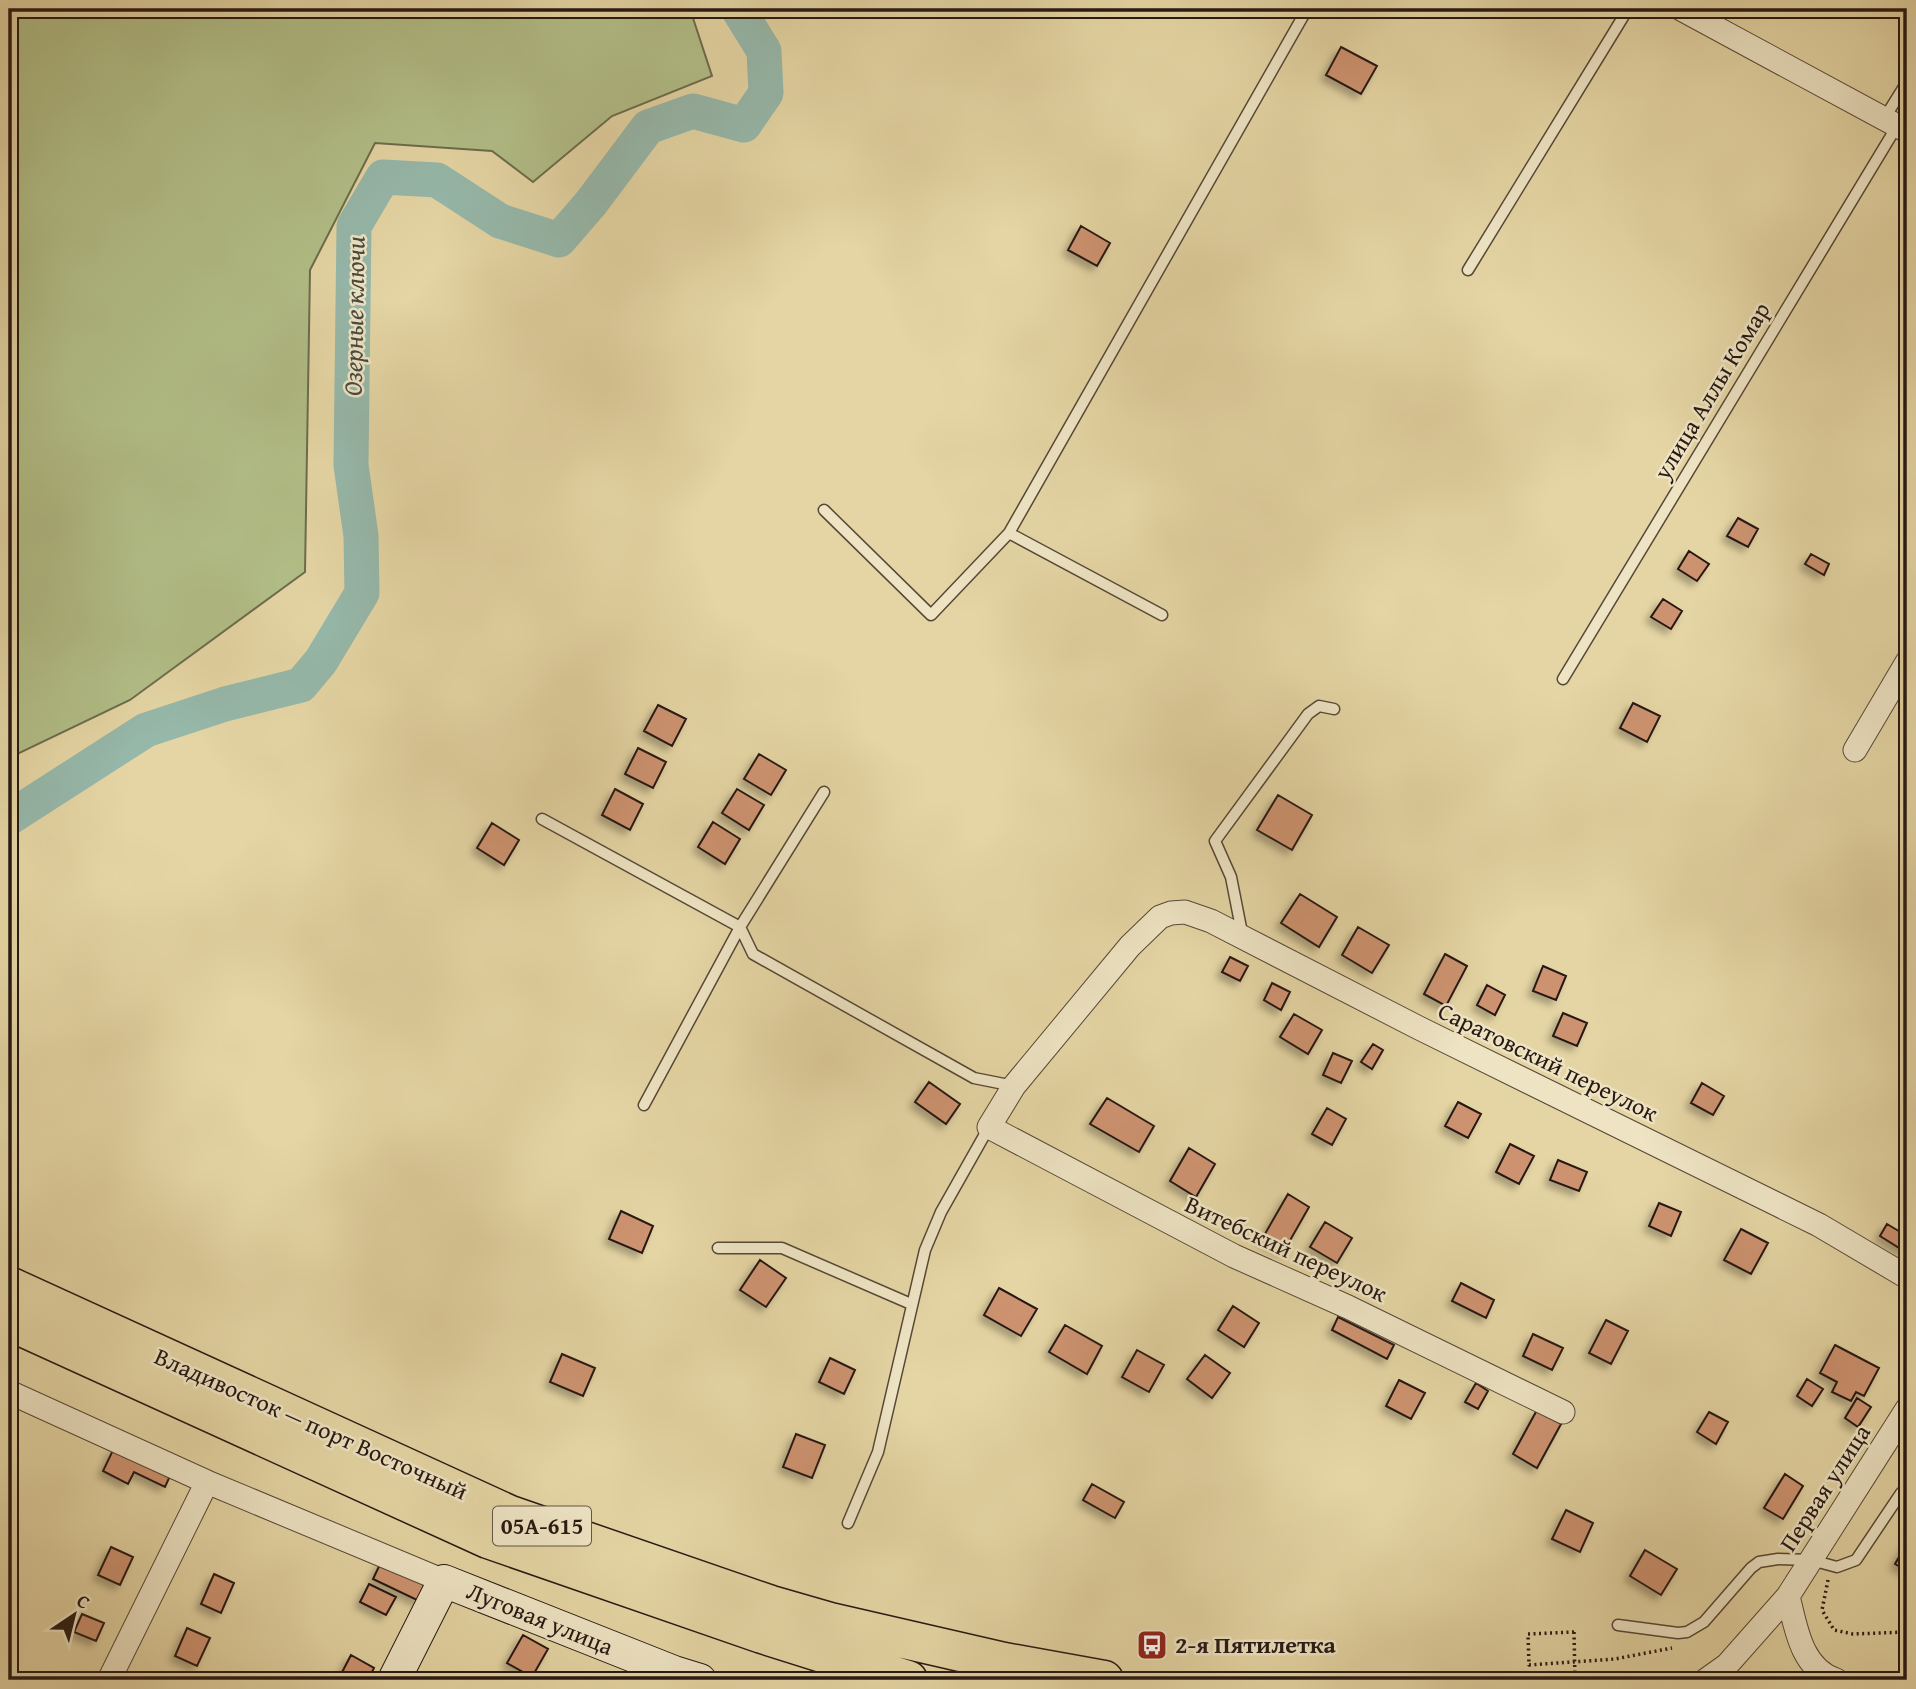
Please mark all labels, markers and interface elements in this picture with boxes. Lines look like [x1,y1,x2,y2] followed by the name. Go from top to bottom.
[333,235,374,397] water label: Озерные ключи
[1644,295,1779,487] street label: улица Аллы Комар
[1432,993,1664,1130] street label: Саратовский переулок
[1179,1186,1393,1311] street label: Витебский переулок
[149,1338,473,1509] street label: Владивосток — порт Восточный
[1770,1417,1879,1558] street label: Первая улица
[493,1506,591,1546] road number: 05А-615
[462,1573,619,1664] street label: Луговая улица
[38,1580,108,1650] north arrow
[71,1587,96,1616] text: С
[1175,1627,1337,1662] place label: 2-я Пятилетка
[1135,1628,1169,1662] bus stop icon: 2-я Пятилетка

